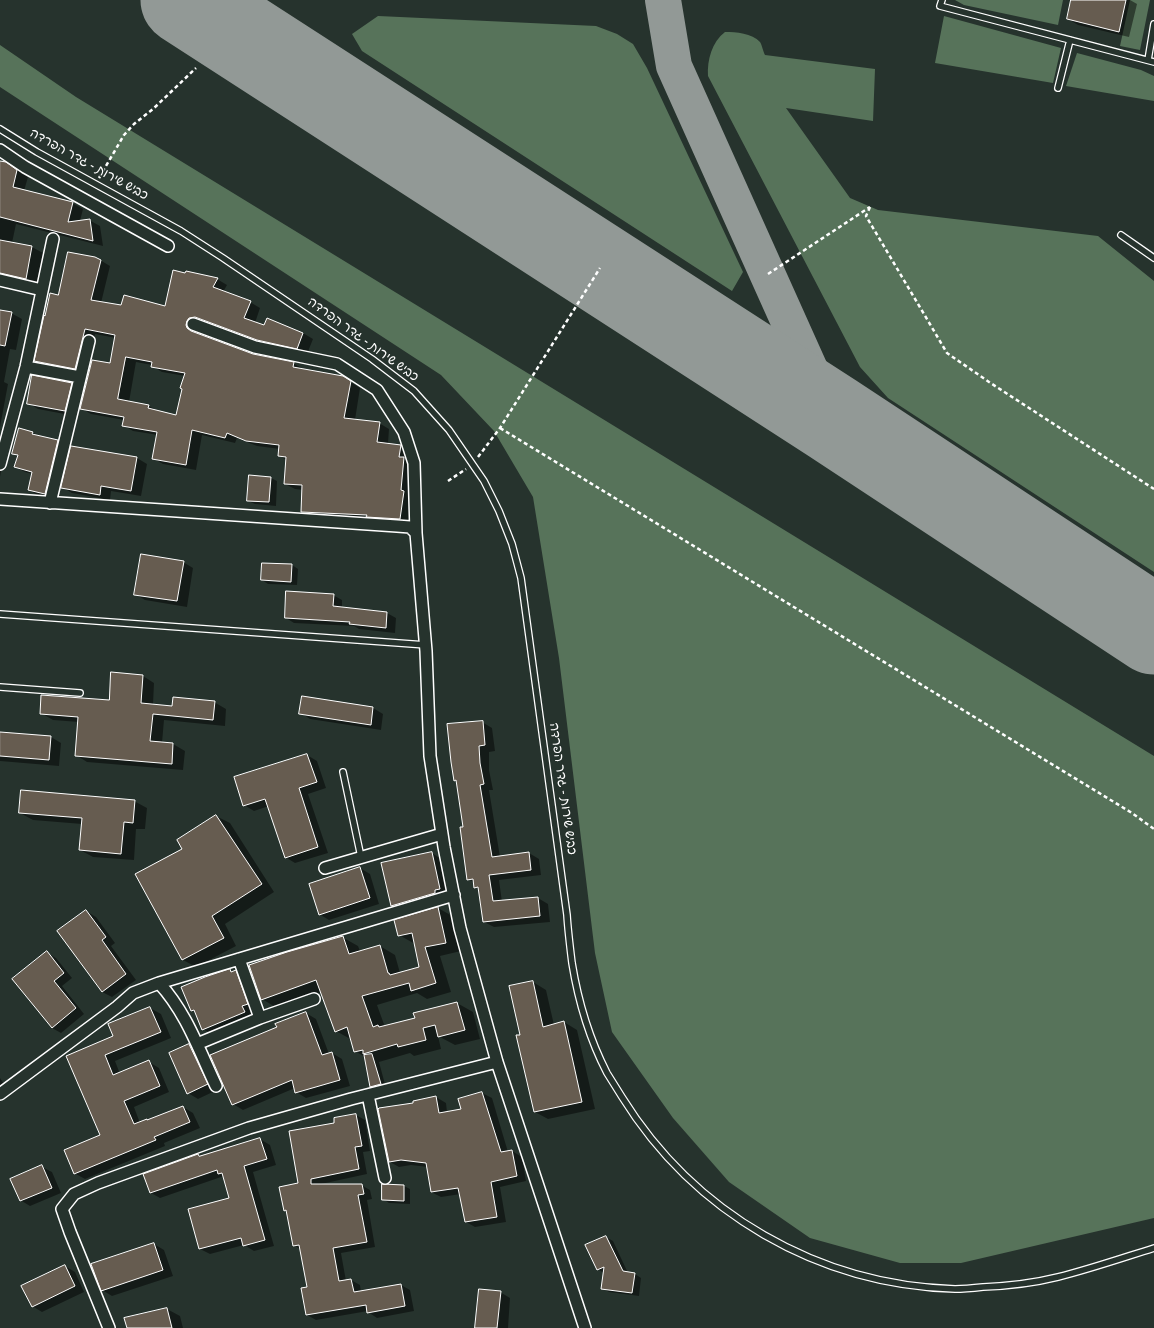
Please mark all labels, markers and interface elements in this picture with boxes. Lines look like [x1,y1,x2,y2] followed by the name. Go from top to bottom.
[26,127,150,205] street label: כביש שירות - גדר הפרדה
[304,296,420,386] street label: כביש שירות - גדר הפרדה
[544,722,578,856] street label: כביש שירות - גדר הפרדה

